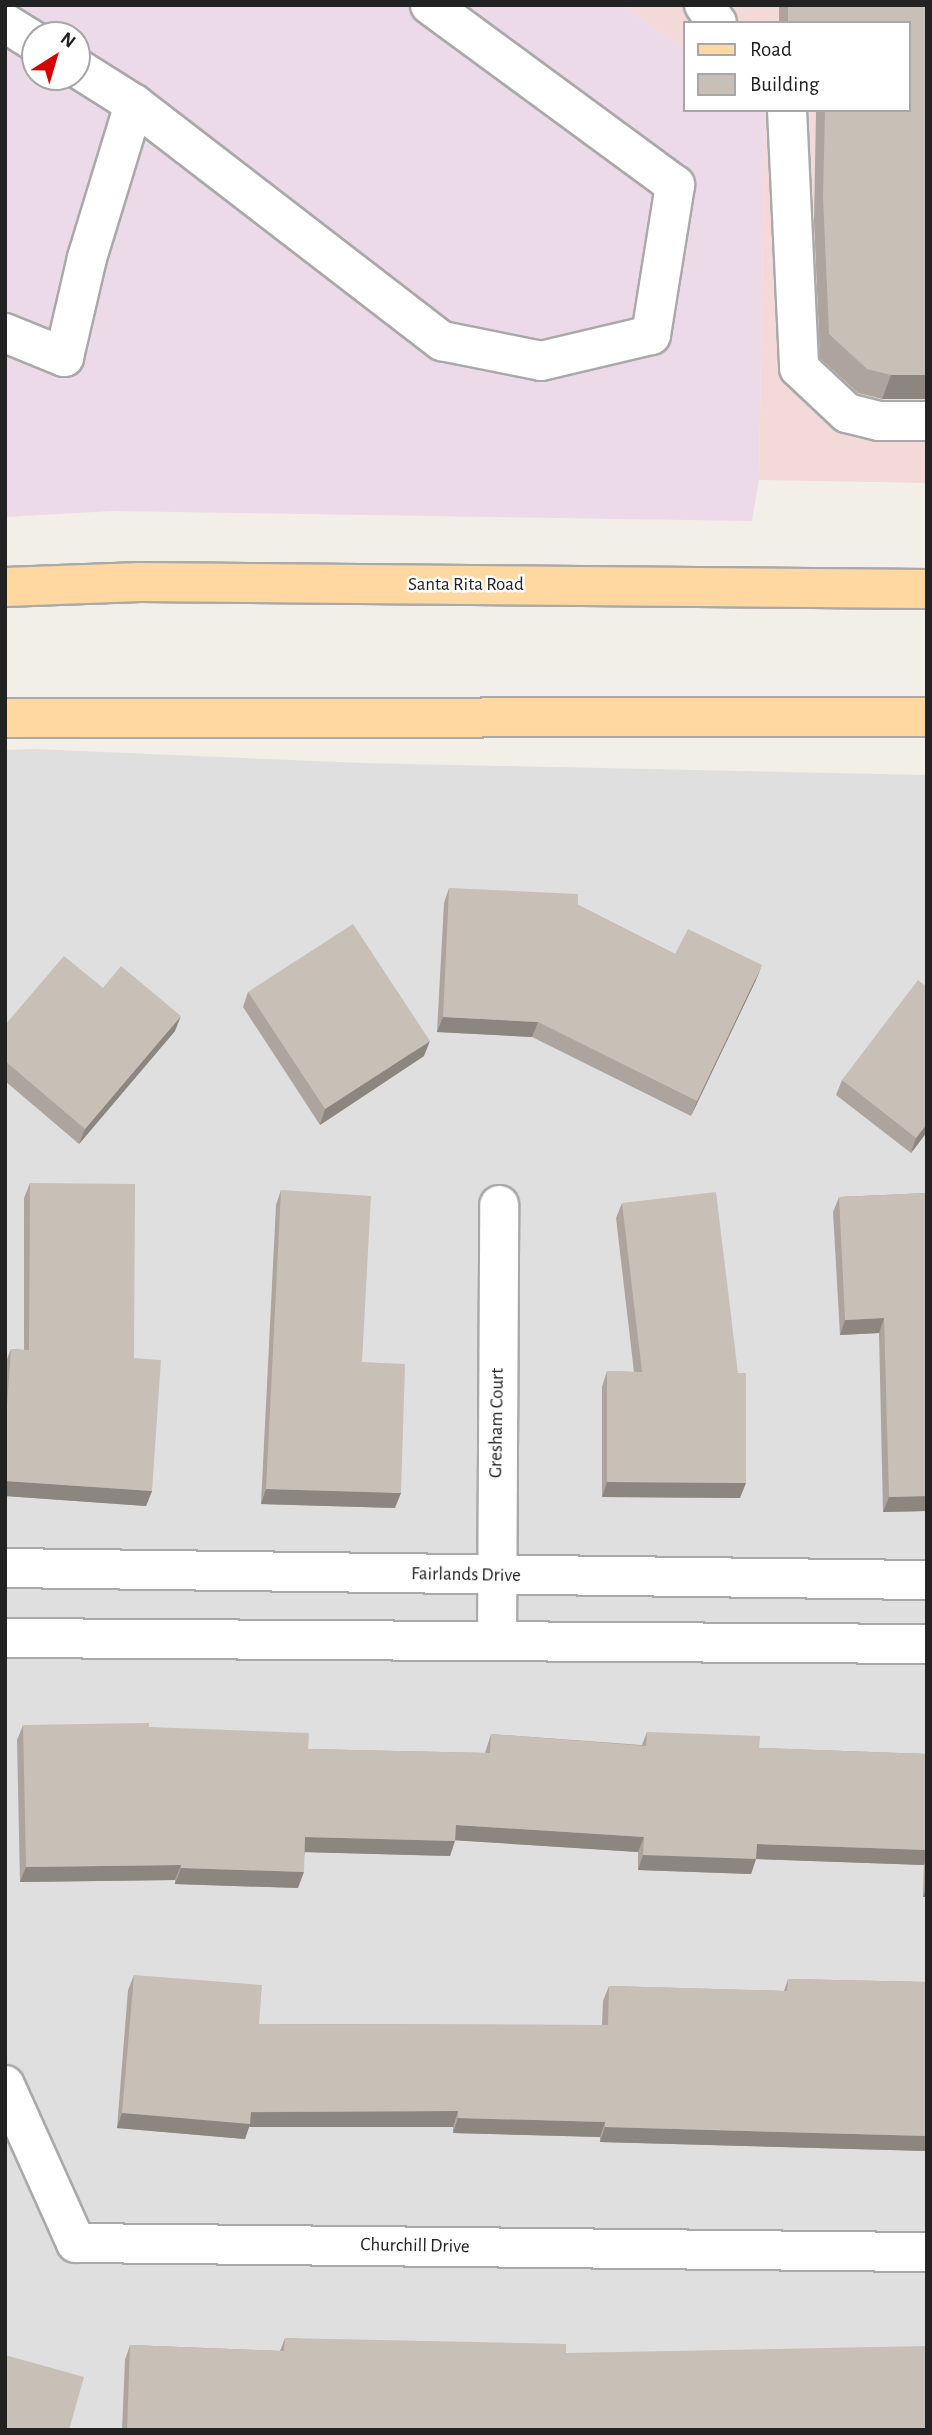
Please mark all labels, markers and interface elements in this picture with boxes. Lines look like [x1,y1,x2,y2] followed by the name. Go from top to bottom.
[21,21,91,91] north arrow
[684,21,911,112] legend
[57,29,79,52] text: N
[750,39,792,60] text: Road
[750,74,819,95] text: Building
[408,574,524,596] street label: Santa Rita Road
[485,1368,509,1478] street label: Gresham Court
[411,1563,521,1587] street label: Fairlands Drive
[360,2234,470,2258] street label: Churchill Drive

